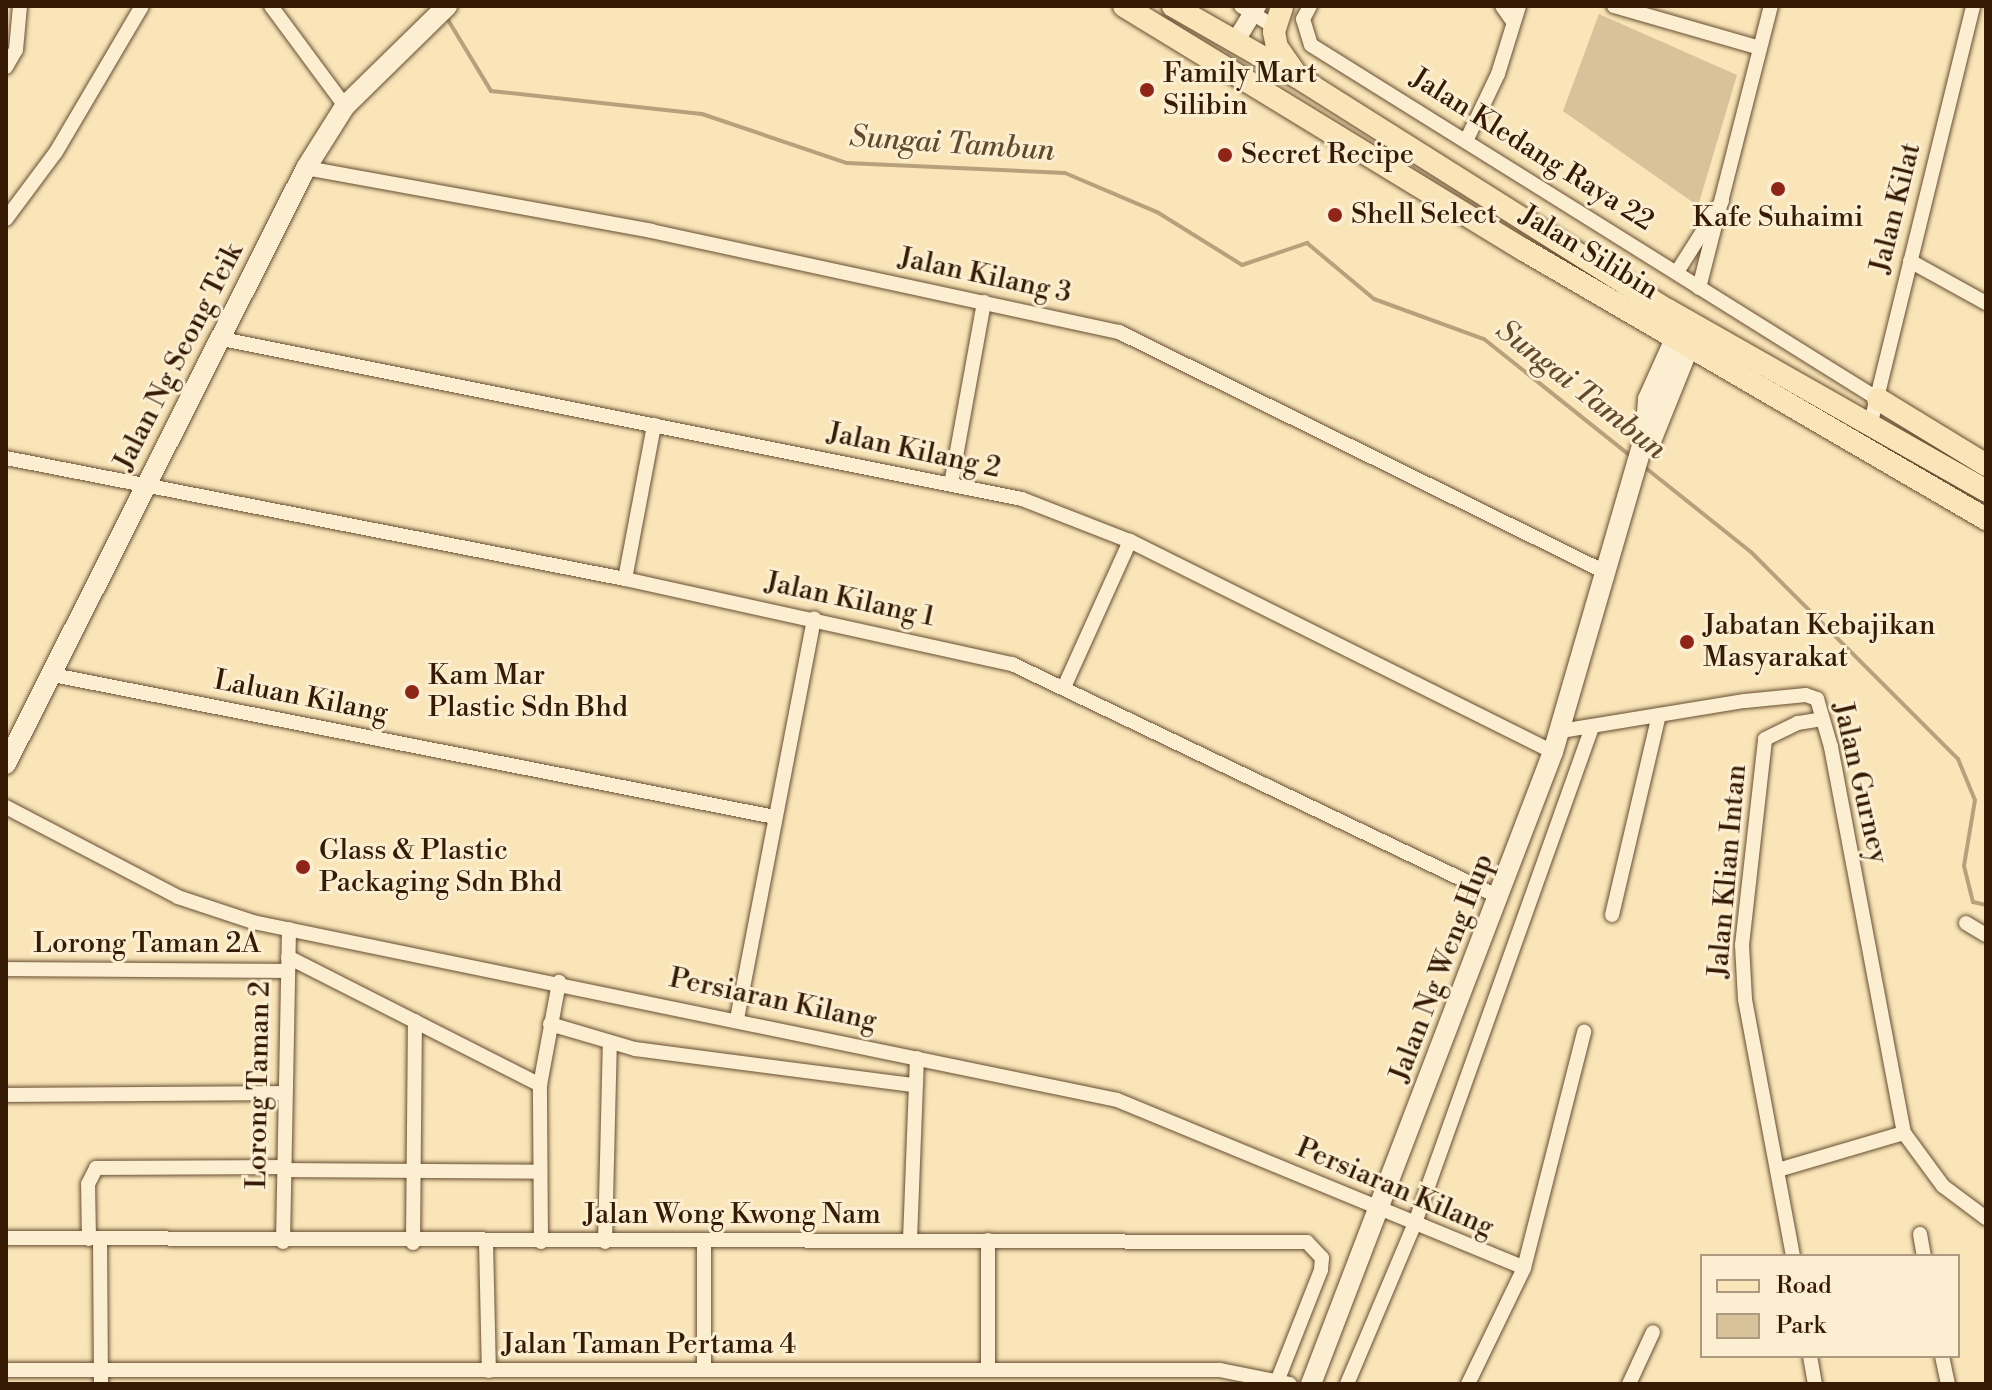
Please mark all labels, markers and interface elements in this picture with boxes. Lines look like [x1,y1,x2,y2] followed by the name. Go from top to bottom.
[1163,57,1317,123] place label: Family Mart Silibin
[1404,62,1660,238] street label: Jalan Kledang Raya 22
[1138,81,1156,99] marker: Family Mart Silibin
[848,119,1056,169] water label: Sungai Tambun
[1241,138,1414,172] place label: Secret Recipe
[1864,139,1928,277] street label: Jalan Kilat
[1216,146,1234,164] marker: Secret Recipe
[1769,180,1787,198] marker: Kafe Suhaimi
[1351,198,1497,232] place label: Shell Select
[1514,199,1664,307] street label: Jalan Silibin
[1692,201,1864,235] place label: Kafe Suhaimi
[1326,206,1344,224] marker: Shell Select
[107,238,251,476] street label: Jalan Ng Seong Teik
[896,241,1074,311] street label: Jalan Kilang 3
[1489,312,1673,468] water label: Sungai Tambun
[824,416,1004,486] street label: Jalan Kilang 2
[762,566,938,634] street label: Jalan Kilang 1
[1703,609,1935,675] place label: Jabatan Kebajikan Masyarakat
[1678,633,1696,651] marker: Jabatan Kebajikan Masyarakat
[428,659,628,725] place label: Kam Mar Plastic Sdn Bhd
[211,664,391,730] street label: Laluan Kilang
[403,683,421,701] marker: Kam Mar Plastic Sdn Bhd
[1825,699,1895,867] street label: Jalan Gurney
[1702,763,1754,979] street label: Jalan Klian Intan
[319,834,562,900] place label: Glass & Plastic Packaging Sdn Bhd
[1383,849,1501,1087] street label: Jalan Ng Weng Hup
[294,858,312,876] marker: Glass & Plastic Packaging Sdn Bhd
[33,927,261,961] street label: Lorong Taman 2A
[666,962,880,1038] street label: Persiaran Kilang
[240,981,278,1189] street label: Lorong Taman 2
[1291,1131,1499,1245] street label: Persiaran Kilang
[583,1198,881,1232] street label: Jalan Wong Kwong Nam
[1700,1254,1960,1358] legend
[1776,1271,1832,1301] text: Road
[1776,1311,1826,1341] text: Park
[502,1328,796,1362] street label: Jalan Taman Pertama 4

